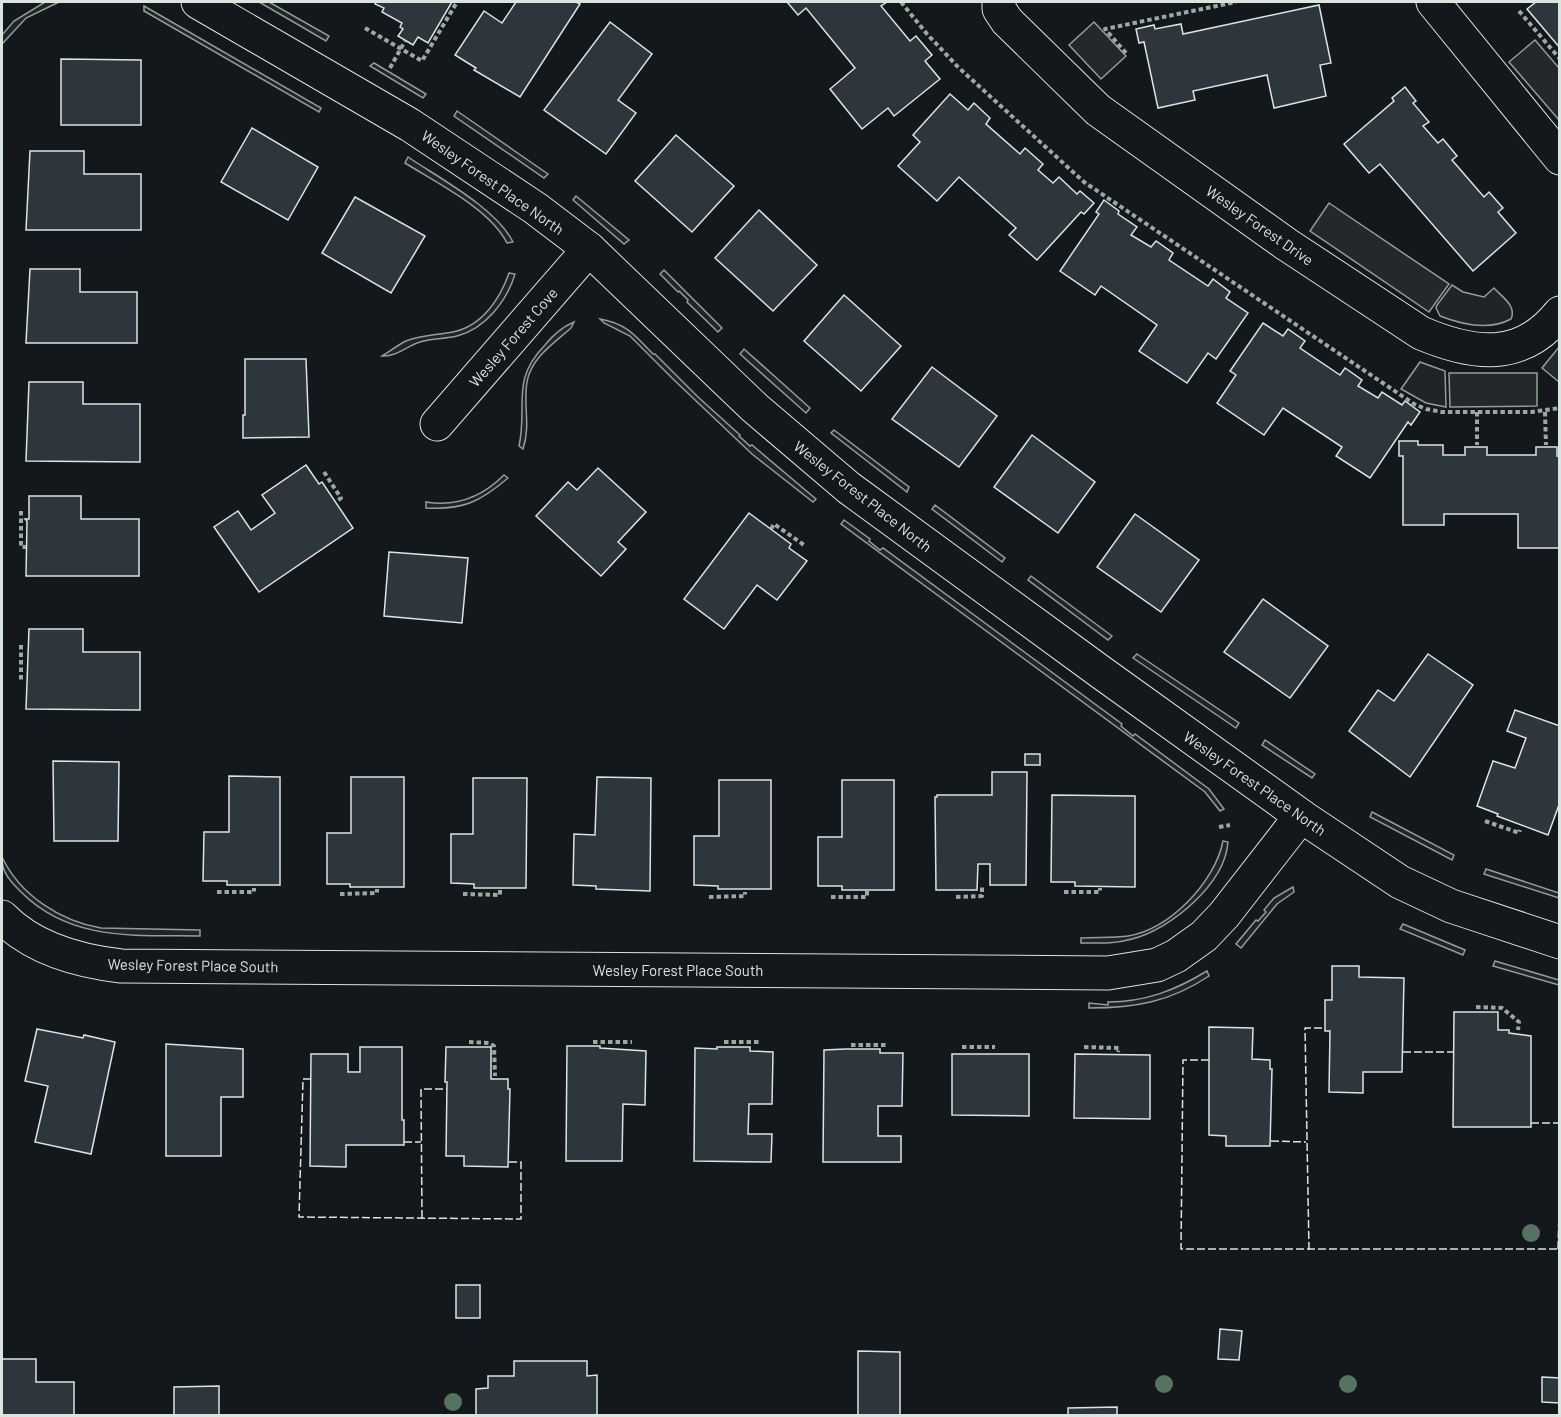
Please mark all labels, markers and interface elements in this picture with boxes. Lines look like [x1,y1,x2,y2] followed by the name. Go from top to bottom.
[418,126,568,238] street label: Wesley Forest Place North
[1203,181,1317,269] street label: Wesley Forest Drive
[465,284,561,390] street label: Wesley Forest Cove
[790,437,936,555] street label: Wesley Forest Place North
[1180,727,1330,839] street label: Wesley Forest Place North
[107,955,279,975] street label: Wesley Forest Place South
[593,961,763,979] street label: Wesley Forest Place South

